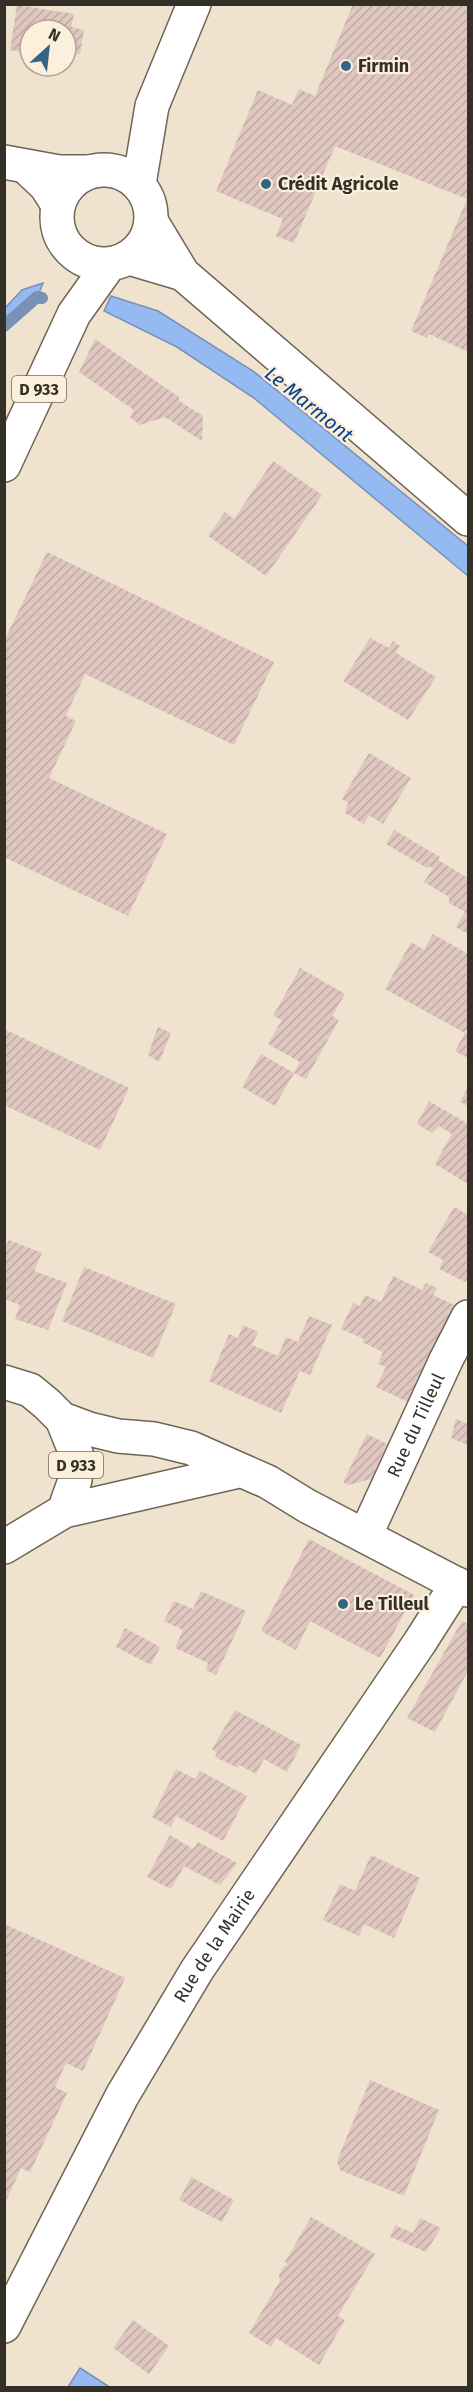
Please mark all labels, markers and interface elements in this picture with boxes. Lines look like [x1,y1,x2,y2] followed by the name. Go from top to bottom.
[18,18,78,78] north arrow
[46,24,64,46] text: N
[358,55,409,77] place label: Firmin
[339,59,353,73] marker: Firmin
[278,173,399,195] place label: Crédit Agricole
[259,177,273,191] marker: Crédit Agricole
[260,361,359,447] water label: Le Marmont
[12,376,66,402] road number: D 933
[383,1370,450,1481] street label: Rue du Tilleul
[49,1452,103,1478] road number: D 933
[355,1593,430,1615] place label: Le Tilleul
[336,1597,350,1611] marker: Le Tilleul
[169,1885,260,2007] street label: Rue de la Mairie

